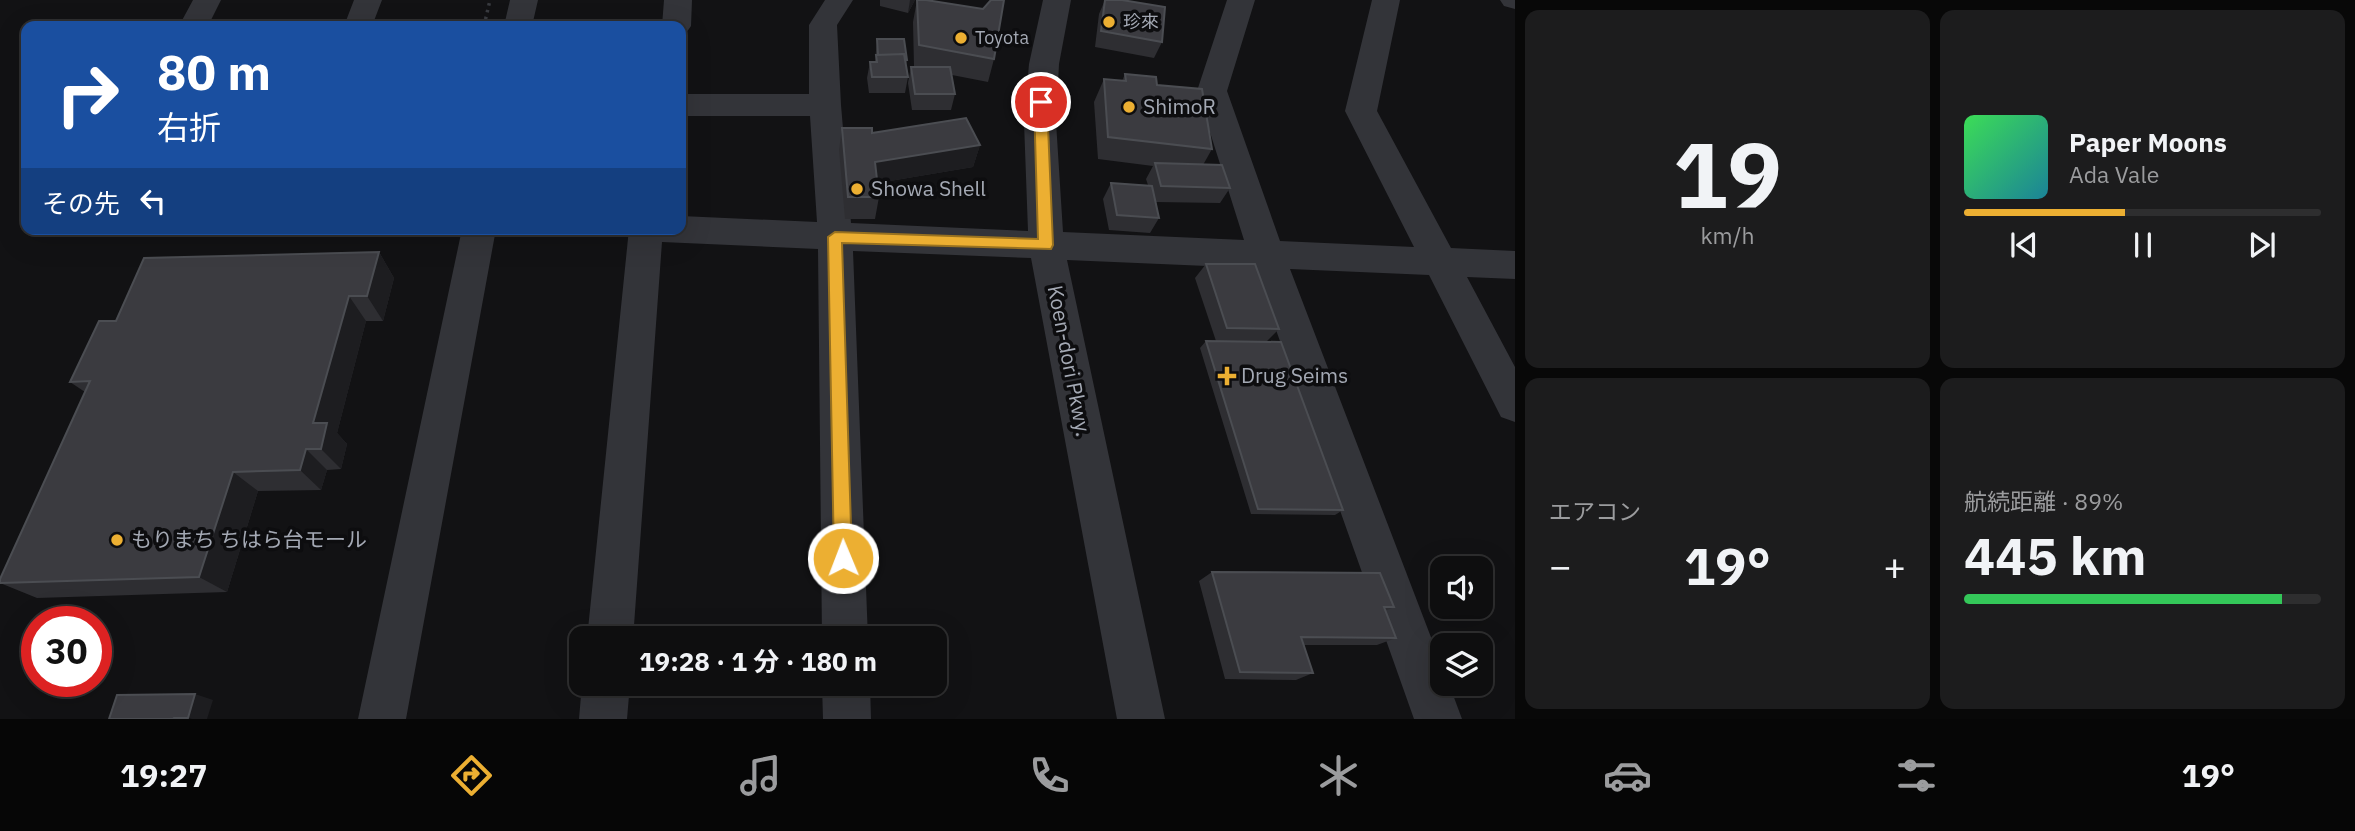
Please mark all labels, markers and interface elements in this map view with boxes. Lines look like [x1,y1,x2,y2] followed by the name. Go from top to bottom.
[1123,10,1159,33] place label: 珍來
[1101,14,1117,30] marker: 珍來
[975,26,1029,49] place label: Toyota
[953,30,969,46] marker: Toyota
[157,40,271,103] text: 80 m
[42,49,133,140] icon: right
[1011,72,1071,132] pin
[1022,83,1060,121] icon: arrive
[1143,92,1216,120] place label: ShimoR
[1121,99,1137,115] marker: ShimoR
[157,106,221,148] text: 右折
[1673,115,1782,233] text: 19
[2069,125,2227,159] text: Paper Moons
[2069,159,2159,189] text: Ada Vale
[871,174,986,202] place label: Showa Shell
[849,181,865,197] marker: Showa Shell
[134,182,172,220] icon: left
[42,186,120,220] text: その先
[1700,220,1755,250] text: km/h
[2005,226,2043,264] icon: previous
[2124,226,2162,264] icon: pause
[2243,226,2281,264] icon: next
[1042,283,1098,439] street label: Koen-dori Pkwy.
[1241,361,1348,389] place label: Drug Seims
[1219,368,1235,384] marker: Drug Seims
[1964,486,2123,516] text: 航続距離 · 89%
[1549,496,1641,526] text: エアコン
[806,521,880,595] position arrow
[1964,522,2146,589] text: 445 km
[131,525,367,553] place label: もりまち ちはら台モール
[109,532,125,548] marker: もりまち ちはら台モール
[1684,532,1771,599] text: 19°
[1549,541,1572,590] text: −
[1883,541,1906,590] text: +
[1430,556,1493,696] map controls
[1430,556,1493,619] button: sound
[21,606,112,697] speed limit sign: 30
[1430,633,1493,696] button: layers
[639,644,877,678] text: 19:28 · 1 分 · 180 m
[447,751,496,800] icon: directions
[736,751,785,800] icon: music
[1025,751,1074,800] icon: phone
[1314,751,1363,800] icon: climate
[1603,751,1652,800] icon: car
[1892,751,1941,800] icon: filters
[120,754,207,796] text: 19:27
[2181,754,2235,796] text: 19°

